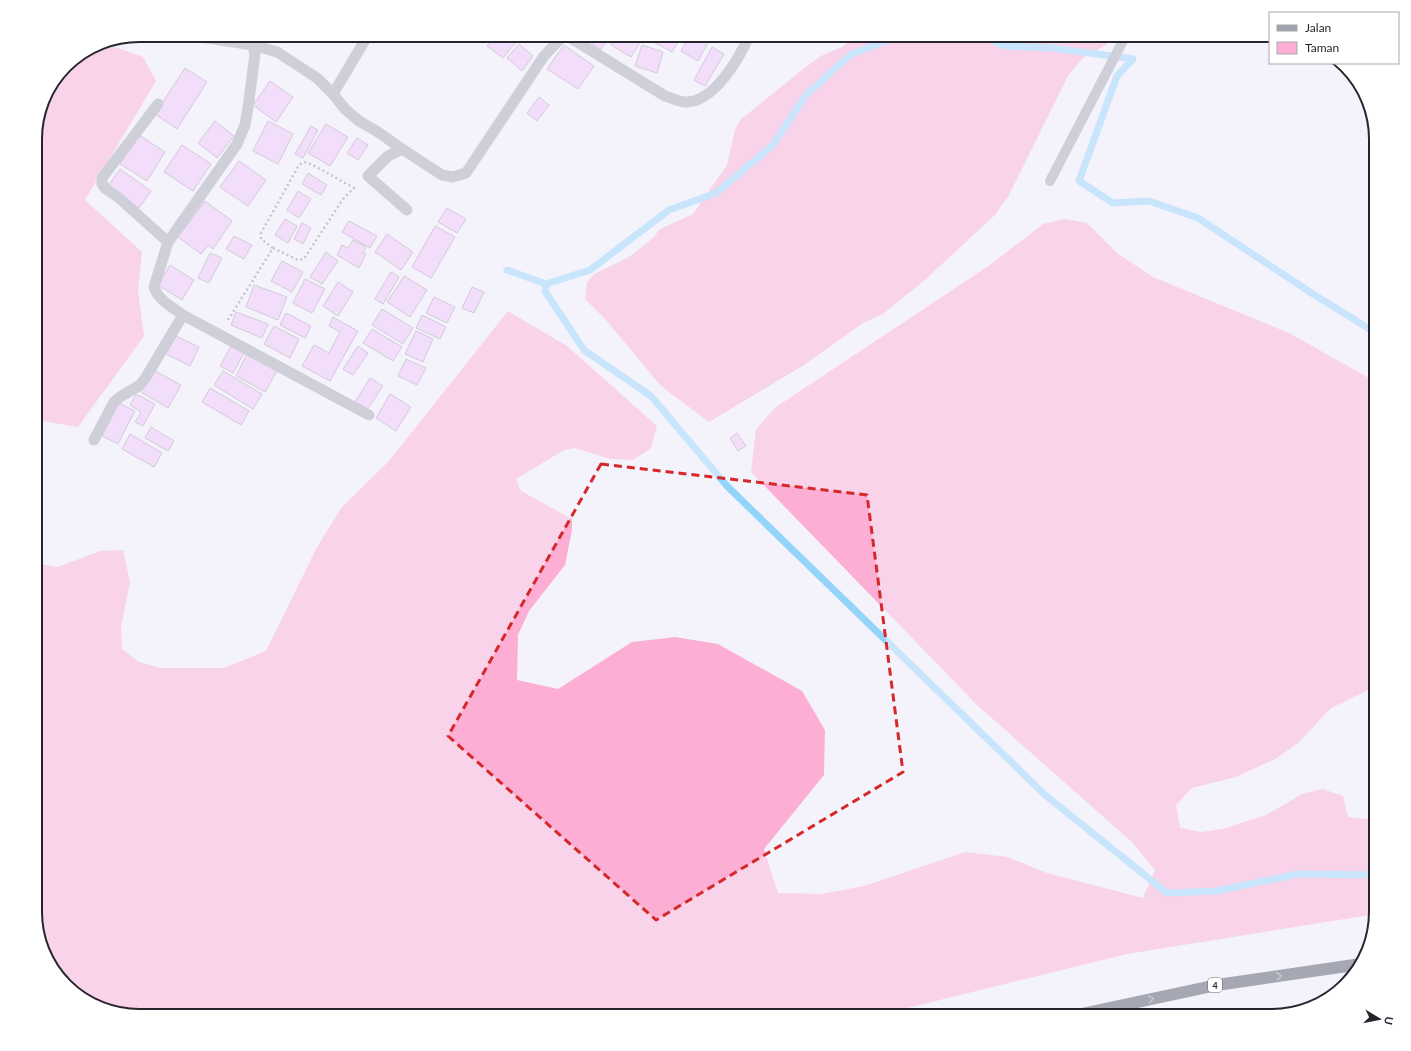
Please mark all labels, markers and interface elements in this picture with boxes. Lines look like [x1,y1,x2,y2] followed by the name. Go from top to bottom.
[1269,12,1399,64] legend
[1305,20,1331,35] text: Jalan
[1305,40,1339,55] text: Taman
[1276,972,1282,981] one-way arrow
[1208,978,1222,992] road number: 4
[1148,996,1154,1004] one-way arrow
[1359,999,1399,1039] north arrow
[1382,1016,1396,1026] text: U

